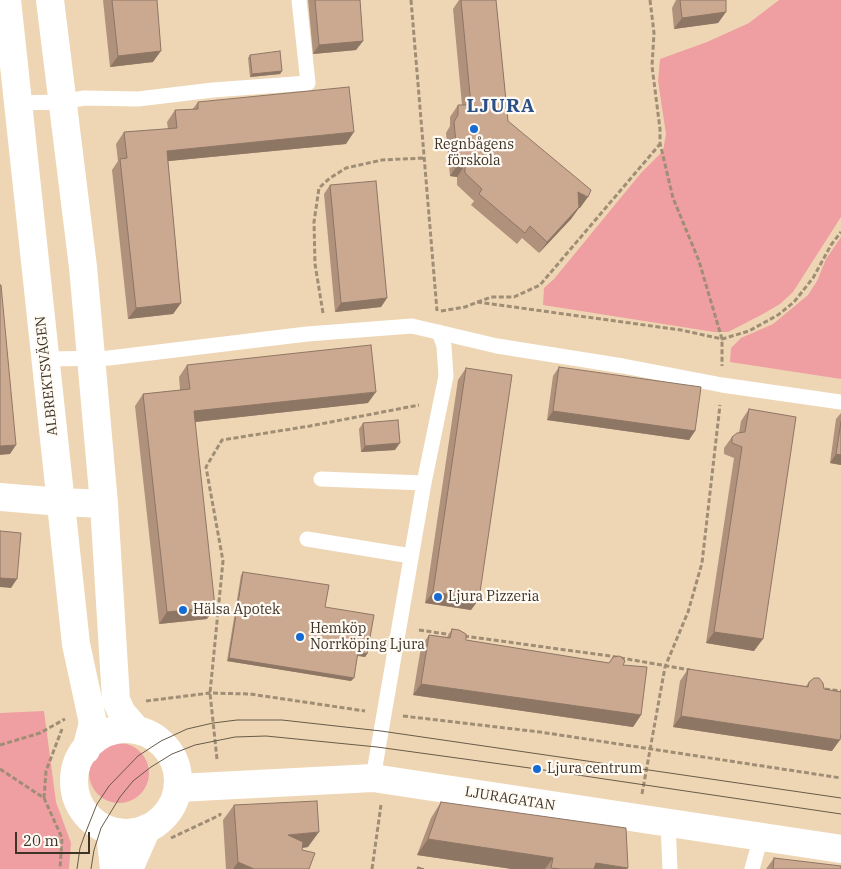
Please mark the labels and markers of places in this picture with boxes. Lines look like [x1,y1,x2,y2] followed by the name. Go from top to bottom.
[468,123,480,135] marker: Regnbågens förskola
[434,137,514,170] place label: Regnbågens förskola
[448,589,539,605] place label: Ljura Pizzeria
[432,591,444,603] marker: Ljura Pizzeria
[193,602,280,618] place label: Hälsa Apotek
[177,604,189,616] marker: Hälsa Apotek
[310,621,425,654] place label: Hemköp Norrköping Ljura
[294,631,306,643] marker: Hemköp Norrköping Ljura
[547,761,642,777] place label: Ljura centrum
[531,763,543,775] marker: Ljura centrum

